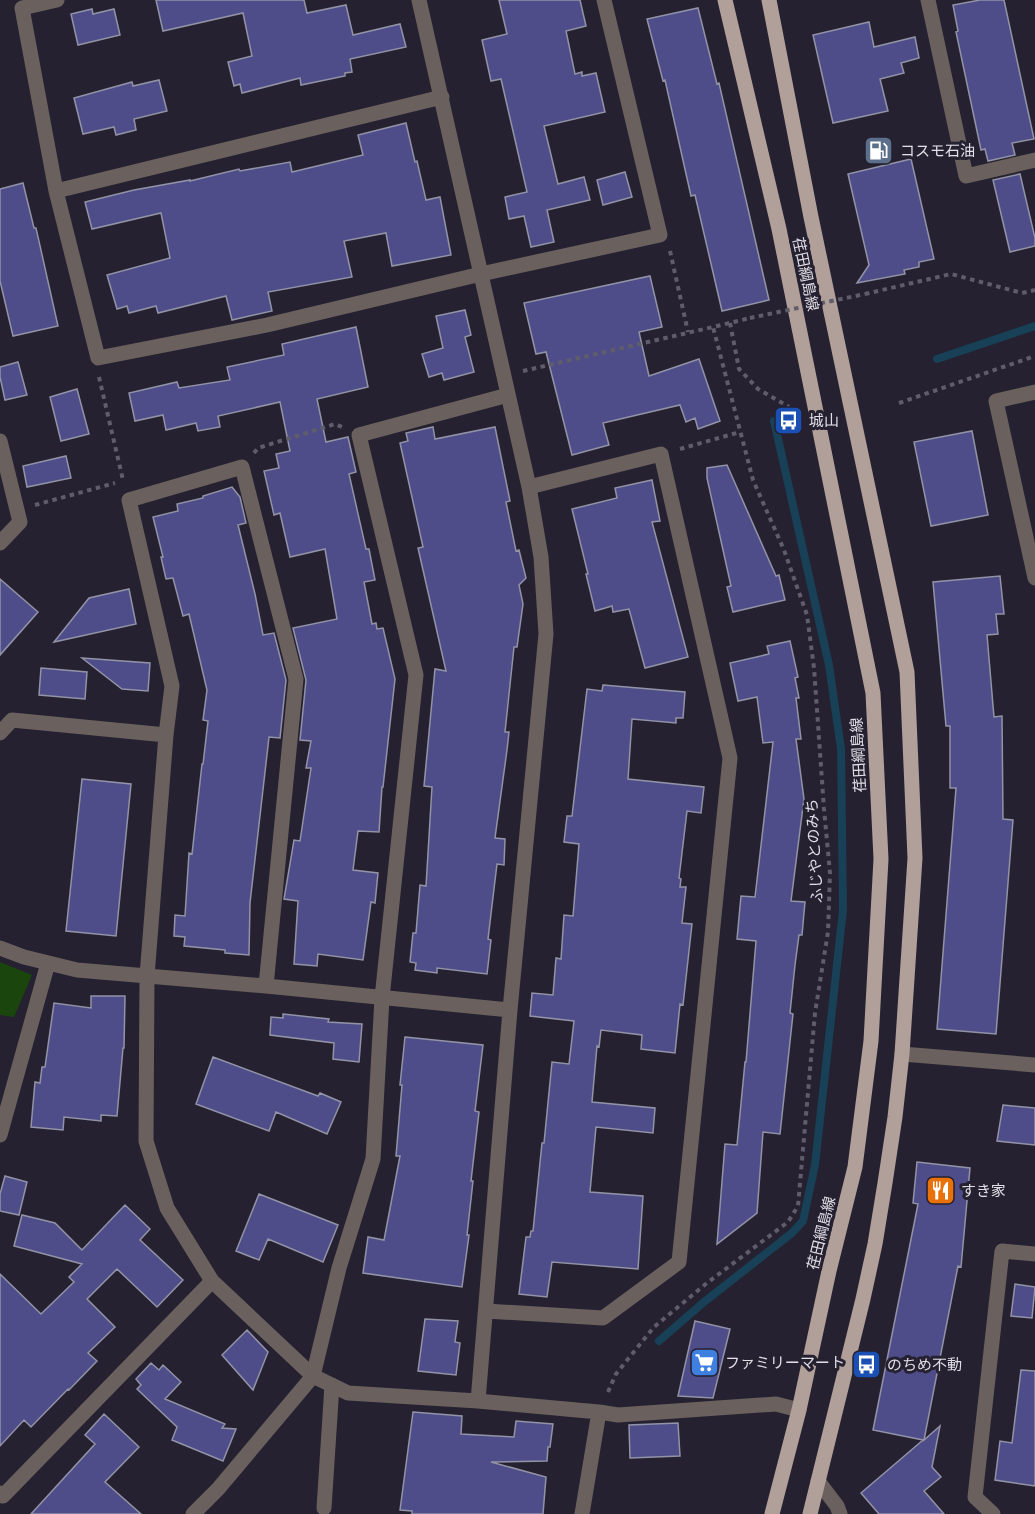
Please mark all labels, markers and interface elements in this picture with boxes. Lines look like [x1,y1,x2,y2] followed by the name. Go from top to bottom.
[863,134,895,166] fuel station icon: コスモ石油
[900,141,975,160] place label: コスモ石油
[789,235,823,313] street label: 荏田綱島線
[772,404,804,436] bus stop icon: 城山
[809,411,839,430] place label: 城山
[847,717,869,793] street label: 荏田綱島線
[802,798,826,904] street label: ふじやとのみち
[924,1174,956,1206] restaurant icon: すき家
[961,1181,1006,1200] place label: すき家
[803,1194,839,1272] street label: 荏田綱島線
[688,1346,720,1378] supermarket icon: ファミリーマート
[850,1348,882,1380] bus stop icon: のちめ不動
[725,1353,845,1372] place label: ファミリーマート
[887,1355,962,1374] place label: のちめ不動

